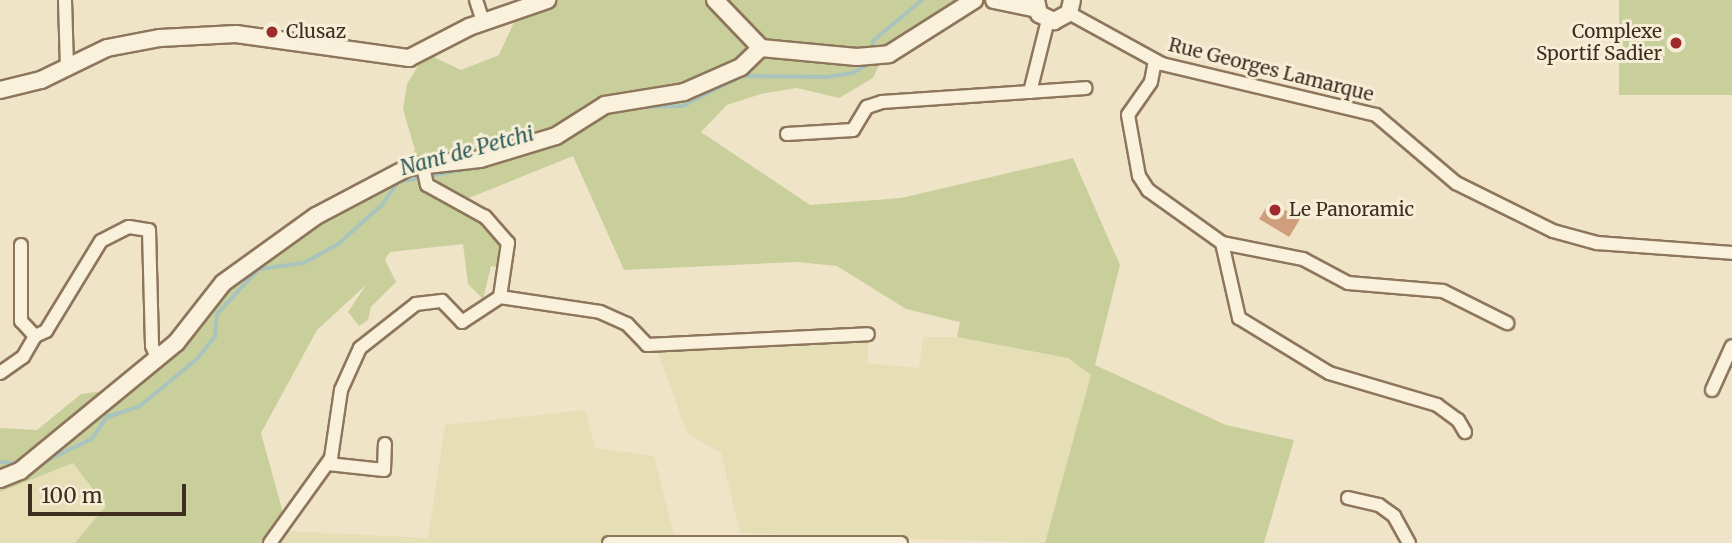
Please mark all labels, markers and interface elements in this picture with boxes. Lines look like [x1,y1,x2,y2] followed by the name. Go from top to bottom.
[286,21,346,43] place label: Clusaz
[1536,21,1662,65] place label: Complexe Sportif Sadier
[264,24,280,40] marker: Clusaz
[1166,33,1376,107] street label: Rue Georges Lamarque
[1668,35,1684,51] marker: Complexe Sportif Sadier
[397,121,537,181] water label: Nant de Petchi
[1289,199,1414,221] place label: Le Panoramic
[1267,202,1283,218] marker: Le Panoramic
[32,470,189,514] scale bar
[41,482,103,509] text: 100 m

